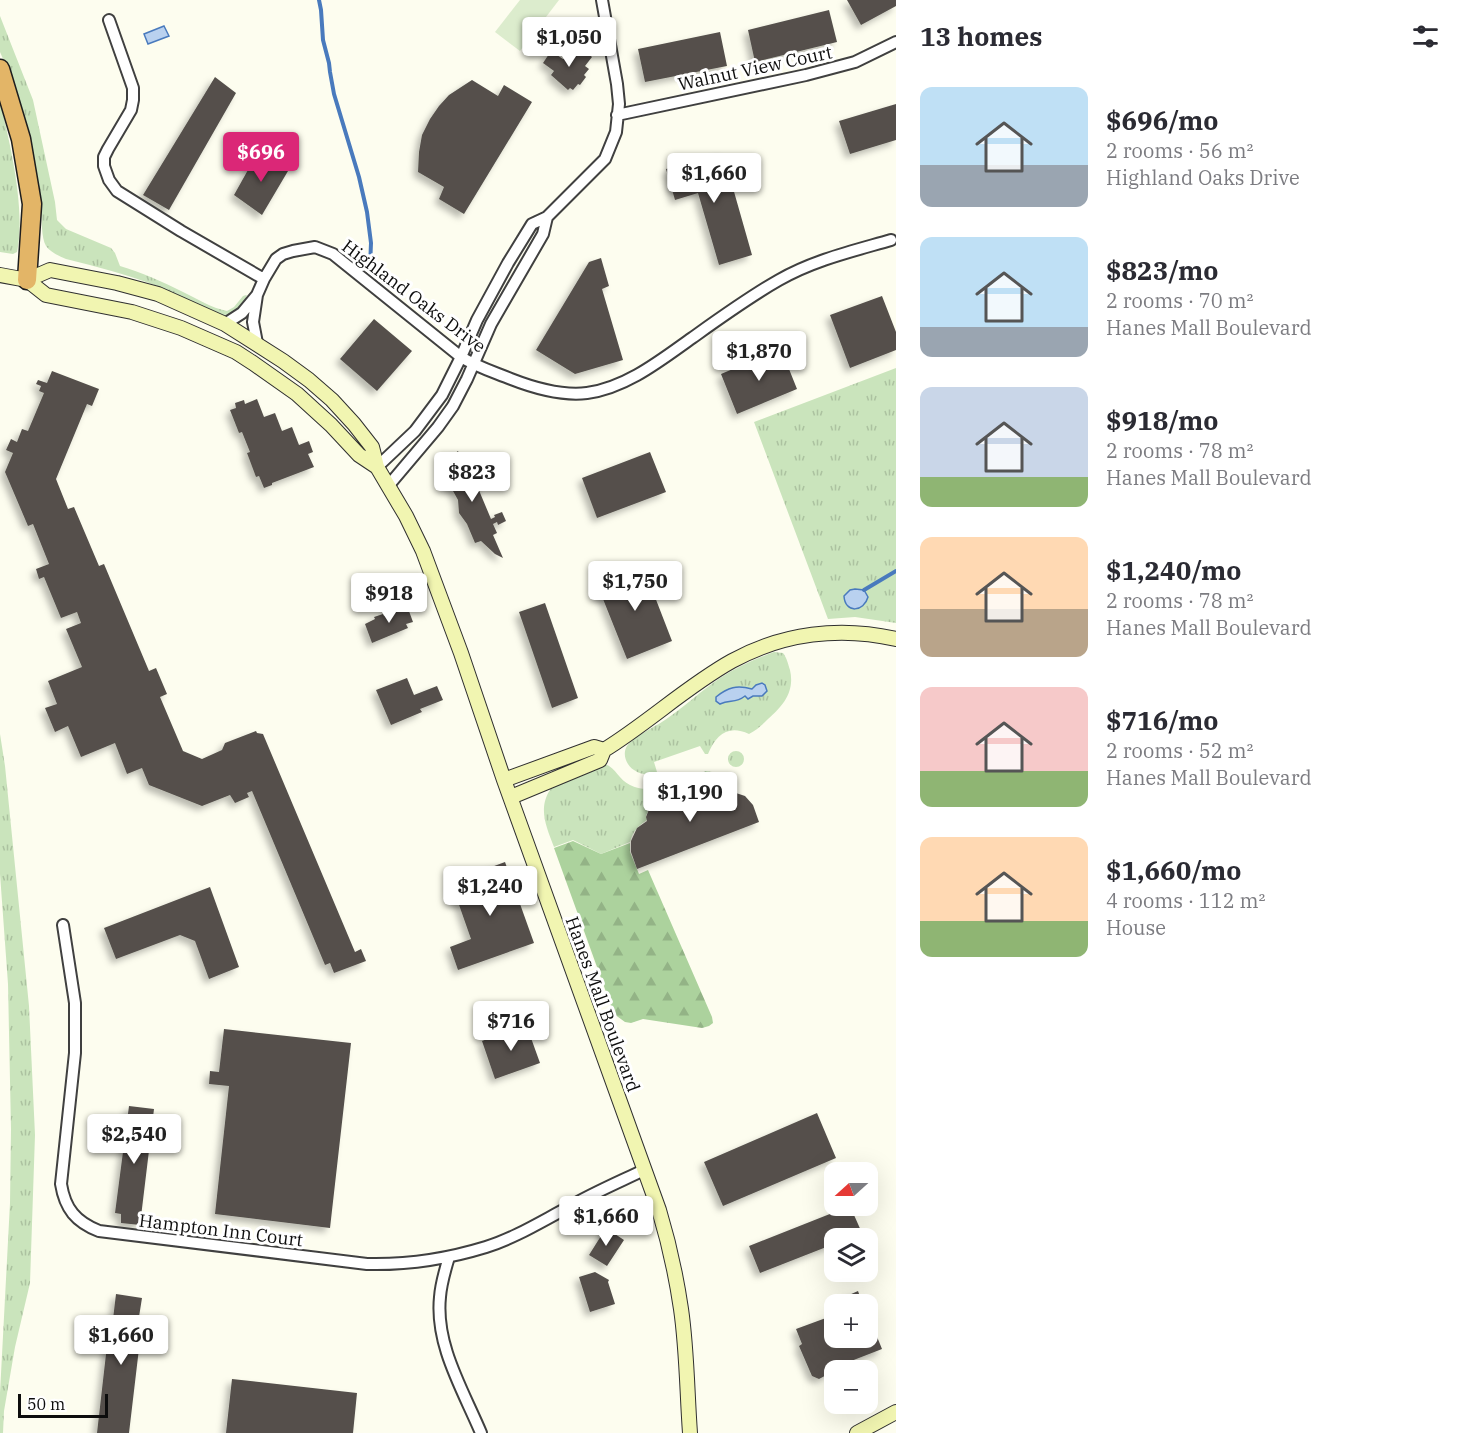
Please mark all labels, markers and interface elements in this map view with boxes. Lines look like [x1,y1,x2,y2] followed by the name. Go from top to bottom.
[520,17,618,68] pin: $1,050
[920,19,1042,53] text: 13 homes
[1409,20,1442,53] icon: filters
[536,23,602,50] text: $1,050
[676,40,834,96] street label: Walnut View Court
[1106,103,1218,137] text: $696/mo
[968,111,1040,183] icon: home
[225,132,297,183] pin: $696
[1106,137,1253,164] text: 2 rooms · 56 m²
[237,138,285,165] text: $696
[665,153,763,204] pin: $1,660
[681,159,747,186] text: $1,660
[1106,164,1300,191] text: Highland Oaks Drive
[337,234,491,358] street label: Highland Oaks Drive
[1106,253,1218,287] text: $823/mo
[968,261,1040,333] icon: home
[1106,287,1253,314] text: 2 rooms · 70 m²
[1106,314,1312,341] text: Hanes Mall Boulevard
[710,331,808,382] pin: $1,870
[726,337,792,364] text: $1,870
[1106,403,1218,437] text: $918/mo
[968,411,1040,483] icon: home
[1106,437,1253,464] text: 2 rooms · 78 m²
[436,452,508,503] pin: $823
[448,458,496,485] text: $823
[1106,464,1312,491] text: Hanes Mall Boulevard
[1106,553,1241,587] text: $1,240/mo
[586,561,684,612] pin: $1,750
[968,561,1040,633] icon: home
[602,567,668,594] text: $1,750
[353,573,425,624] pin: $918
[365,579,413,606] text: $918
[1106,587,1253,614] text: 2 rooms · 78 m²
[1106,614,1312,641] text: Hanes Mall Boulevard
[1106,703,1218,737] text: $716/mo
[968,711,1040,783] icon: home
[1106,737,1253,764] text: 2 rooms · 52 m²
[1106,764,1312,791] text: Hanes Mall Boulevard
[641,772,739,823] pin: $1,190
[657,778,723,805] text: $1,190
[1106,853,1241,887] text: $1,660/mo
[968,861,1040,933] icon: home
[441,866,539,917] pin: $1,240
[457,872,523,899] text: $1,240
[1106,887,1265,914] text: 4 rooms · 112 m²
[561,913,645,1095] street label: Hanes Mall Boulevard
[1106,914,1166,941] text: House
[475,1001,547,1052] pin: $716
[487,1007,535,1034] text: $716
[85,1114,183,1165] pin: $2,540
[101,1120,167,1147] text: $2,540
[824,1162,878,1216] north arrow
[824,1162,878,1414] map controls
[557,1196,655,1247] pin: $1,660
[573,1202,639,1229] text: $1,660
[138,1209,304,1251] street label: Hampton Inn Court
[824,1228,878,1282] button: layers
[824,1294,878,1348] button: +
[72,1315,170,1366] pin: $1,660
[88,1321,154,1348] text: $1,660
[824,1360,878,1414] button: −
[18,1391,108,1418] scale bar
[27,1394,65,1414] text: 50 m

